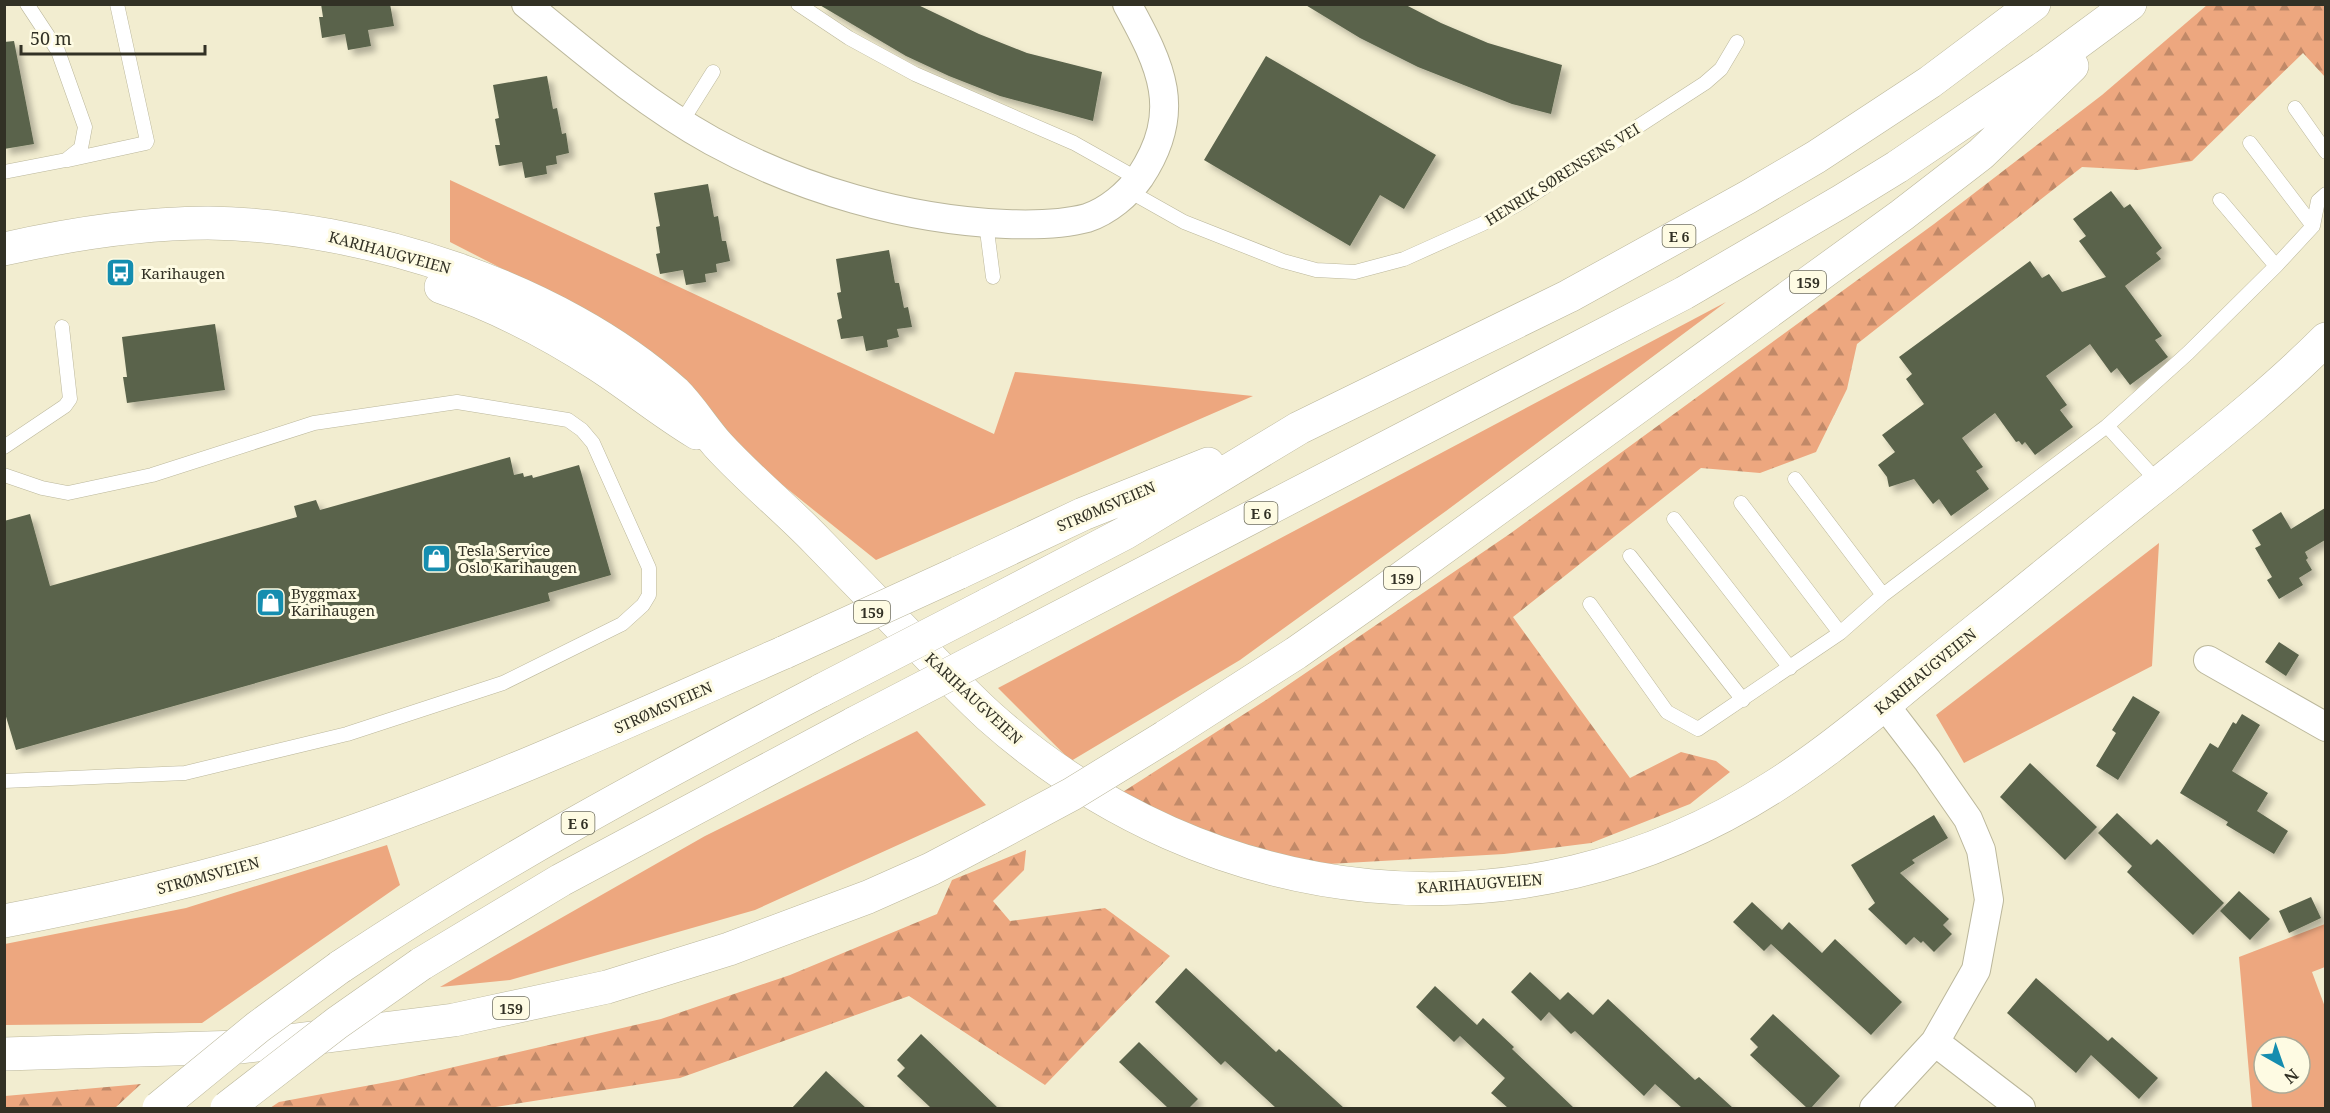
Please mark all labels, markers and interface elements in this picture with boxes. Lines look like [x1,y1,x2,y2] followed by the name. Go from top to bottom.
[21,18,206,56] scale bar
[30,26,72,50] text: 50 m
[1481,118,1643,230] street label: HENRIK SØRENSENS VEI
[1662,225,1696,247] road number: E 6
[327,226,454,278] street label: KARIHAUGVEIEN
[104,257,136,289] bus stop icon: Karihaugen
[141,263,225,283] place label: Karihaugen
[1790,271,1826,293] road number: 159
[1054,476,1159,536] street label: STRØMSVEIEN
[1244,502,1278,524] road number: E 6
[458,540,578,577] place label: Tesla Service Oslo Karihaugen
[421,543,453,575] shop icon: Tesla Service Oslo Karihaugen
[1384,567,1420,589] road number: 159
[291,583,375,620] place label: Byggmax Karihaugen
[254,586,286,618] shop icon: Byggmax Karihaugen
[854,601,890,623] road number: 159
[1870,623,1980,718] street label: KARIHAUGVEIEN
[921,648,1027,748] street label: KARIHAUGVEIEN
[611,676,716,738] street label: STRØMSVEIEN
[562,812,594,834] road number: E 6
[154,852,262,898] street label: STRØMSVEIEN
[1417,869,1544,897] street label: KARIHAUGVEIEN
[493,997,529,1019] road number: 159
[2252,1035,2312,1095] north arrow
[2279,1064,2304,1089] text: N

